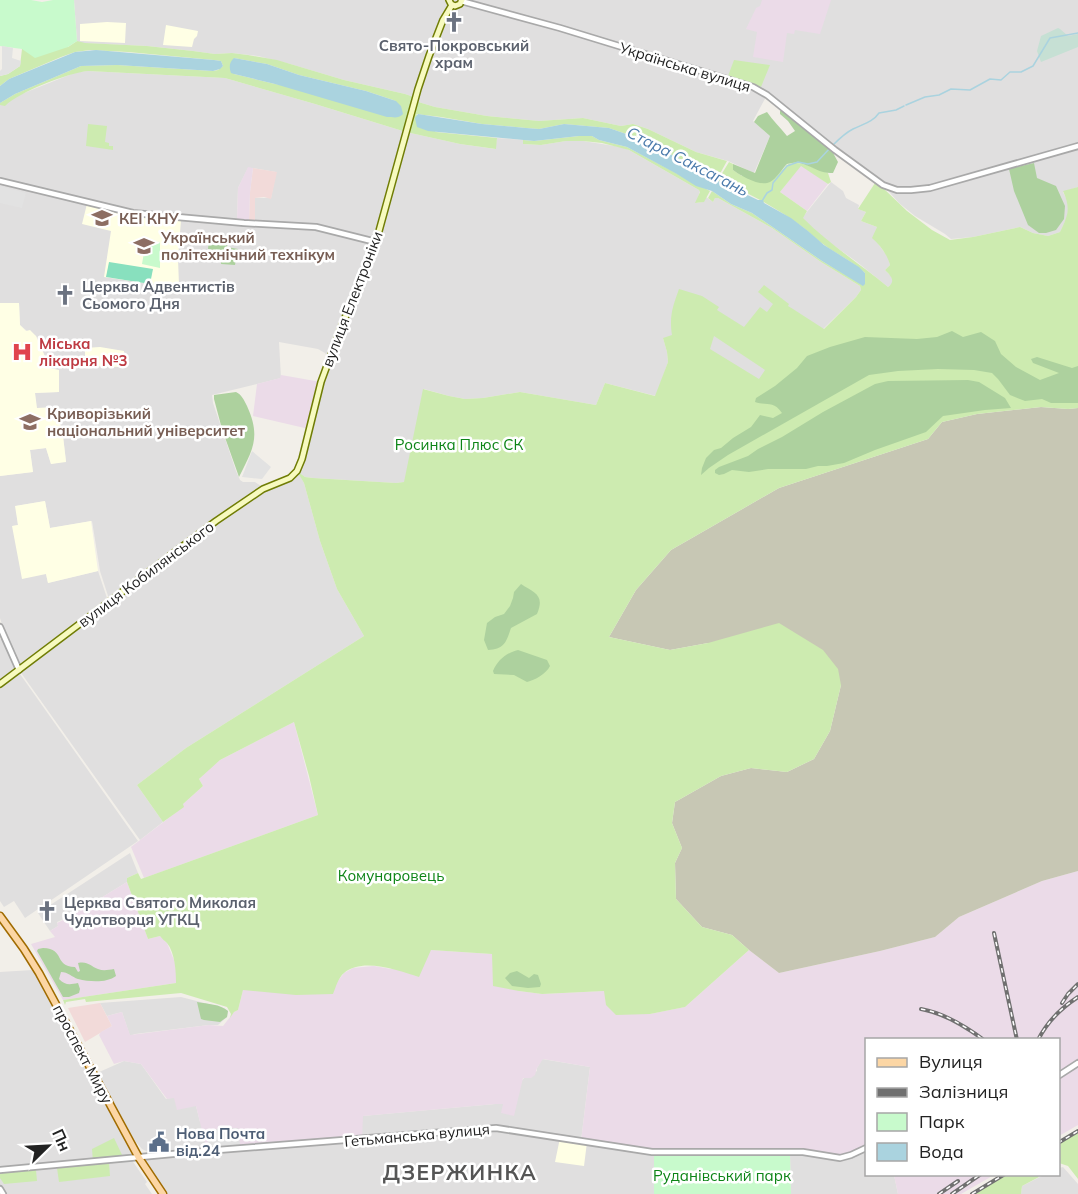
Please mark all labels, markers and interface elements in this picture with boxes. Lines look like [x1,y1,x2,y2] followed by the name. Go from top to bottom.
[442,10,466,34] church icon: Свято-Покровський храм
[379,36,529,72] place label: Свято-Покровський храм
[616,38,753,96] street label: Українська вулиця
[624,122,752,200] water label: Стара Саксагань
[90,206,114,230] school or university icon: КЕІ КНУ
[119,209,180,228] place label: КЕІ КНУ
[160,228,335,264] place label: Український політехнічний технікум
[317,229,387,369] street label: вулиця Електроніки
[132,234,156,258] school or university icon: Український політехнічний технікум
[82,277,235,313] place label: Церква Адвентистів Сьомого Дня
[53,283,77,307] church icon: Церква Адвентистів Сьомого Дня
[39,334,128,370] place label: Міська лікарня №3
[10,340,34,364] hospital icon: Міська лікарня №3
[47,404,246,440] place label: Криворізький національний університет
[18,410,42,434] school or university icon: Криворізький національний університет
[395,435,523,454] park label: Росинка Плюс СК
[74,517,218,631] street label: вулиця Кобилянського
[338,866,444,885] park label: Комунаровець
[64,893,256,929] place label: Церква Святого Миколая Чудотворця УГКЦ
[35,899,59,923] church icon: Церква Святого Миколая Чудотворця УГКЦ
[49,1001,117,1107] street label: проспект Миру
[865,1038,1060,1176] legend
[919,1050,983,1073] text: Вулиця
[919,1080,1008,1103] text: Залізниця
[919,1110,965,1133] text: Парк
[18,1116,78,1176] north arrow
[343,1119,491,1151] street label: Гетьманська вулиця
[176,1124,265,1160] place label: Нова Почта від.24
[48,1126,75,1154] text: Пн
[147,1130,171,1154] public building icon: Нова Почта від.24
[919,1140,964,1163] text: Вода
[383,1159,537,1185] district label: ДЗЕРЖИНКА
[653,1166,792,1185] park label: Руданівський парк

